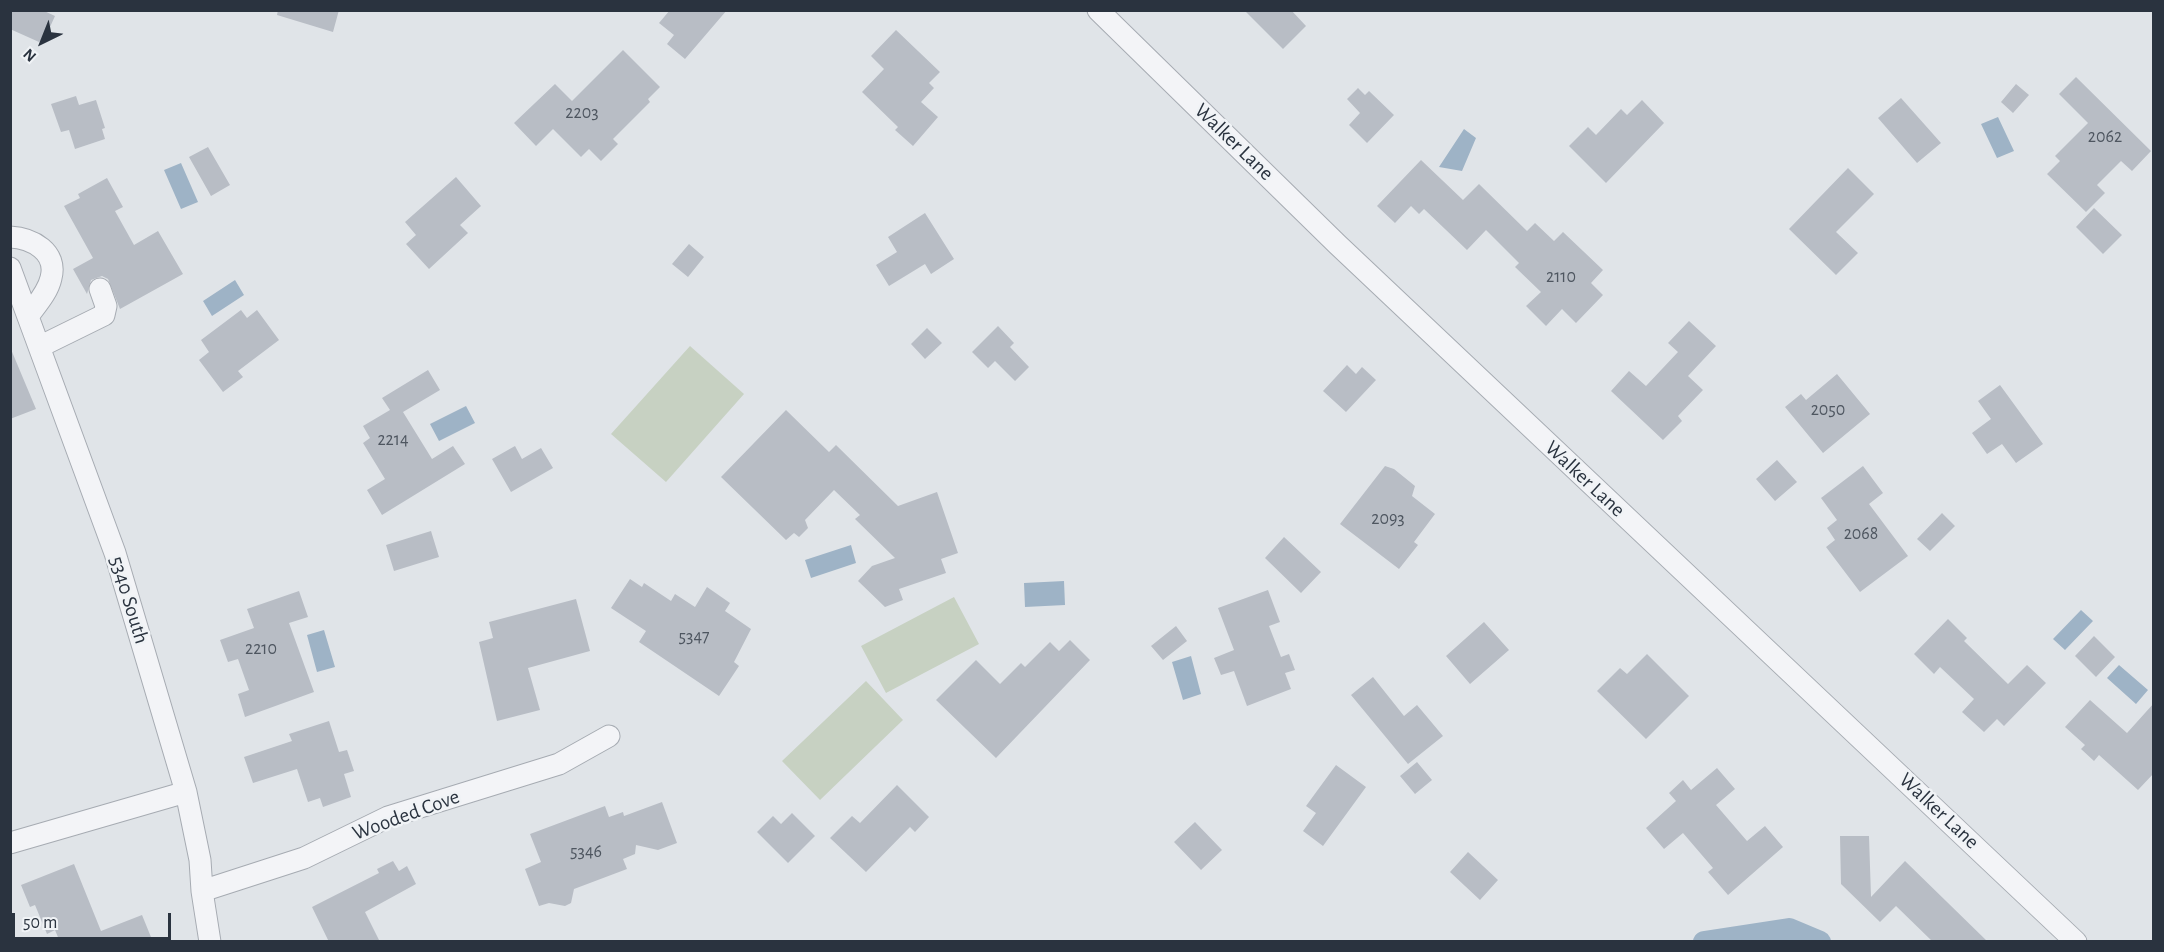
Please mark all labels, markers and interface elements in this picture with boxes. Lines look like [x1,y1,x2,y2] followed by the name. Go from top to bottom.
[12,12,72,72] north arrow
[20,46,39,65] text: N
[1189,98,1279,186] street label: Walker Lane
[565,102,599,124] house number: 2203
[2088,126,2122,148] house number: 2062
[1546,266,1576,288] house number: 2110
[1811,399,1845,421] house number: 2050
[377,429,409,451] house number: 2214
[1540,436,1630,522] street label: Walker Lane
[1371,508,1405,530] house number: 2093
[1844,523,1878,545] house number: 2068
[104,553,154,647] street label: 5340 South
[678,626,710,648] house number: 5347
[245,638,277,660] house number: 2210
[1894,768,1984,854] street label: Walker Lane
[349,784,463,846] street label: Wooded Cove
[570,841,602,863] house number: 5346
[15,901,174,939] scale bar
[23,914,57,932] text: 50 m

